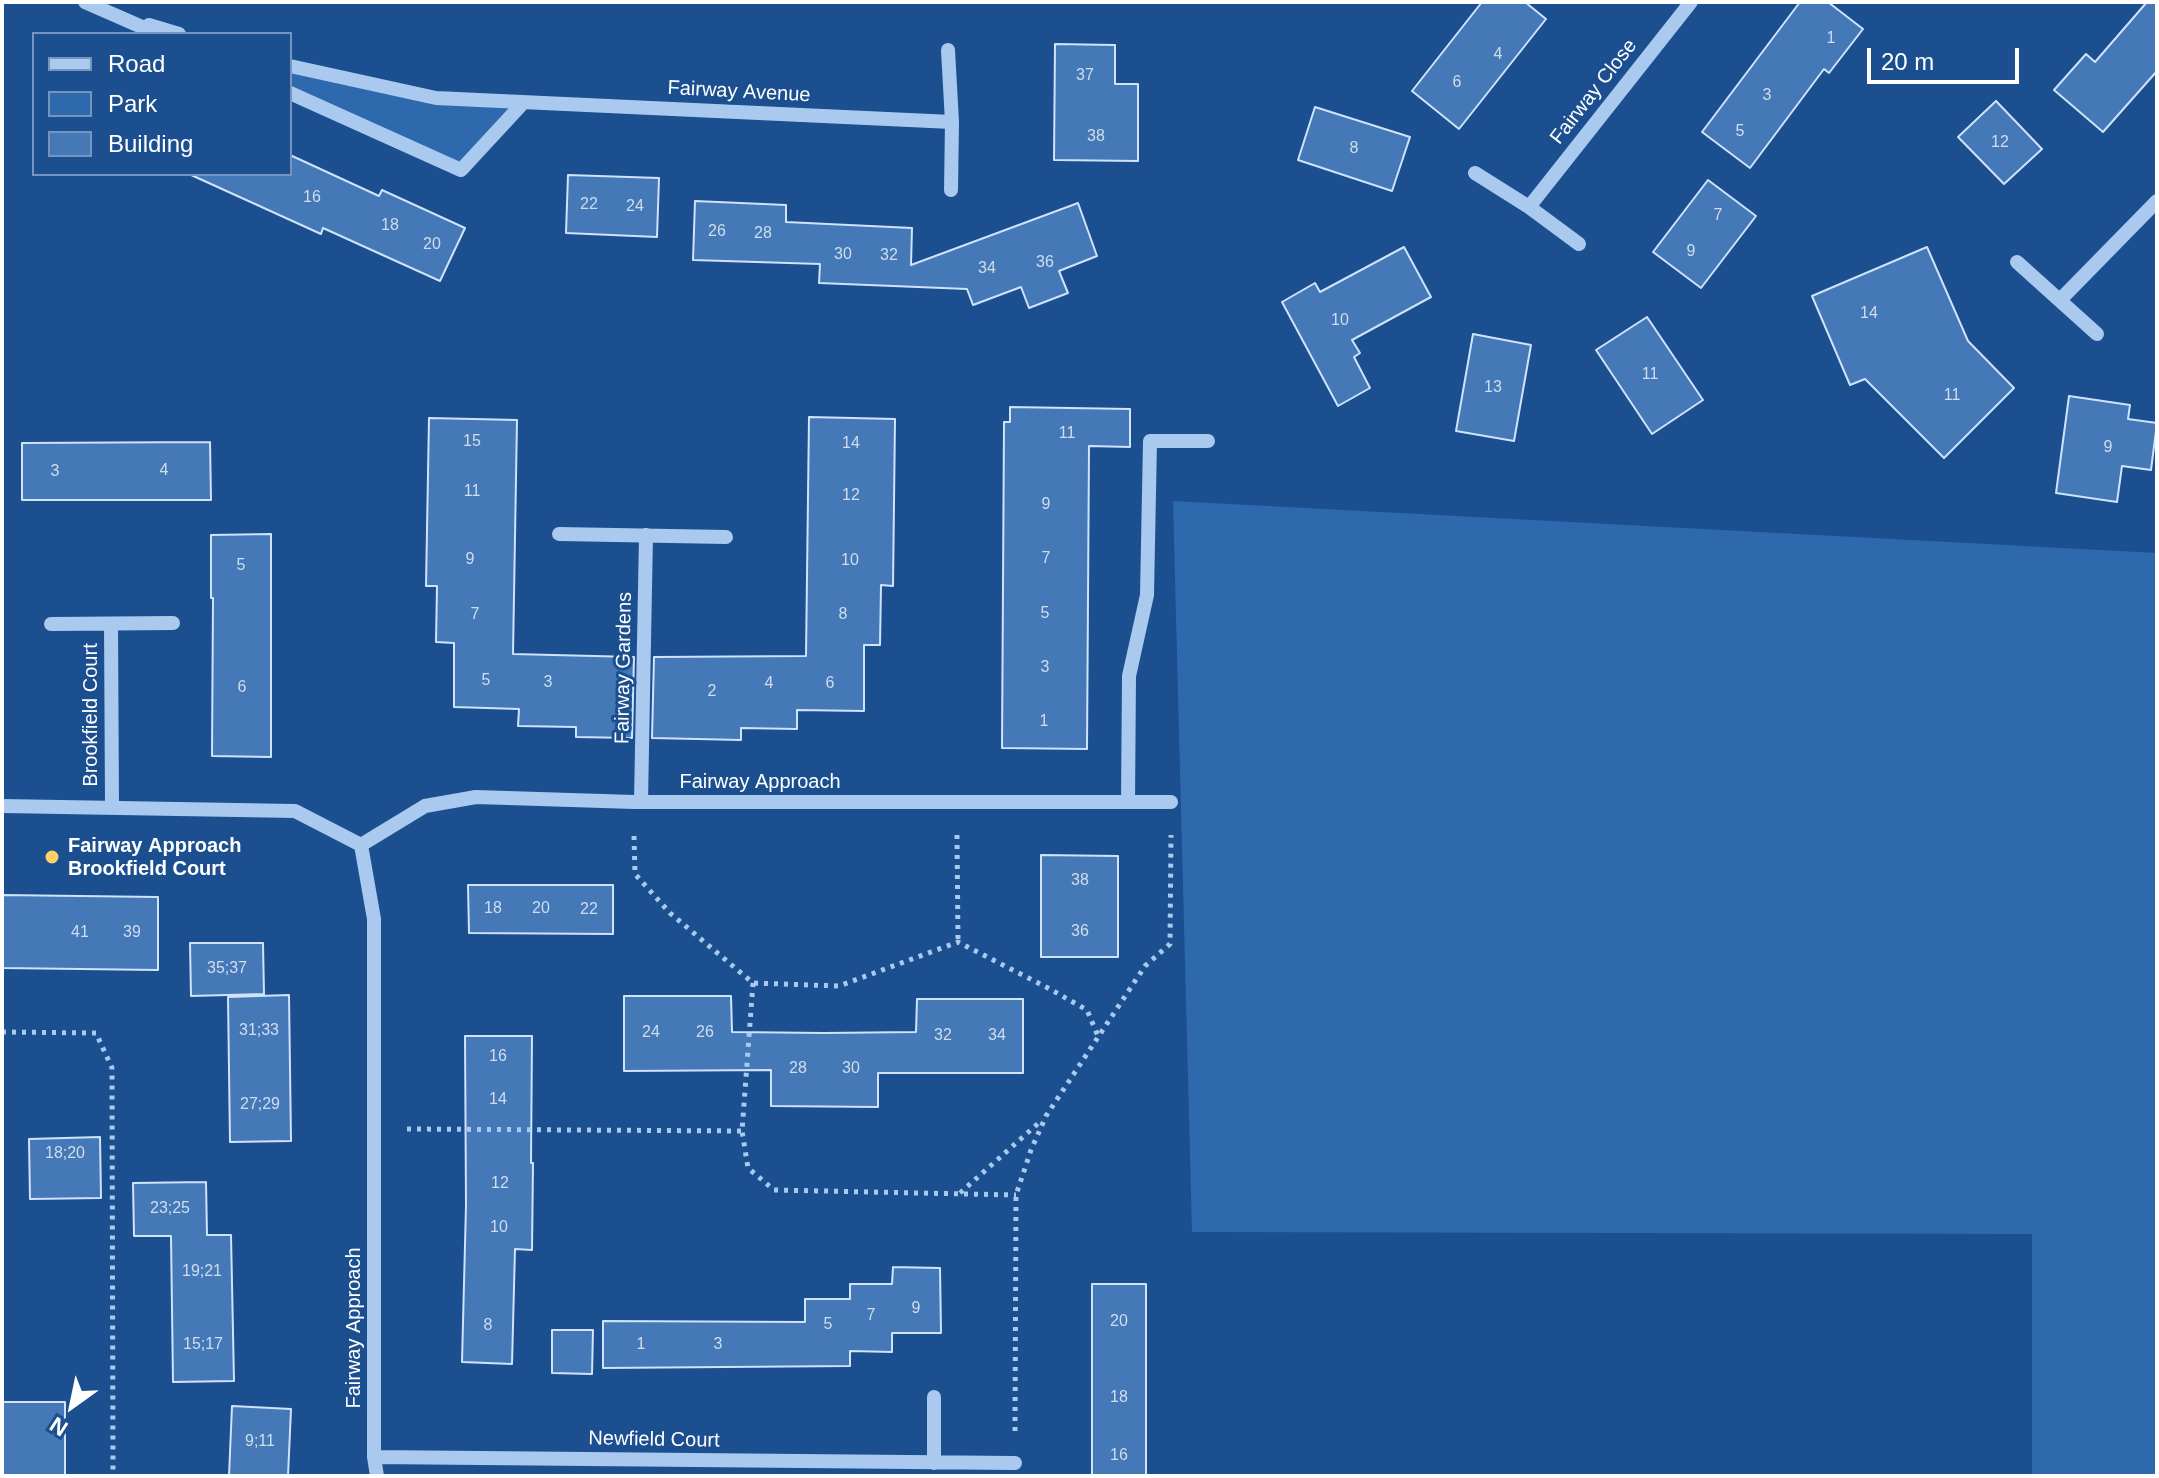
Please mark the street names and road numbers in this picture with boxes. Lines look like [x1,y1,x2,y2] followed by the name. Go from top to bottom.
[1546,35,1642,149] street label: Fairway Close
[667,76,811,108] street label: Fairway Avenue
[611,592,637,744] street label: Fairway Gardens
[79,643,103,787] street label: Brookfield Court
[679,770,841,794] street label: Fairway Approach
[342,1247,366,1409] street label: Fairway Approach
[588,1427,720,1453] street label: Newfield Court

